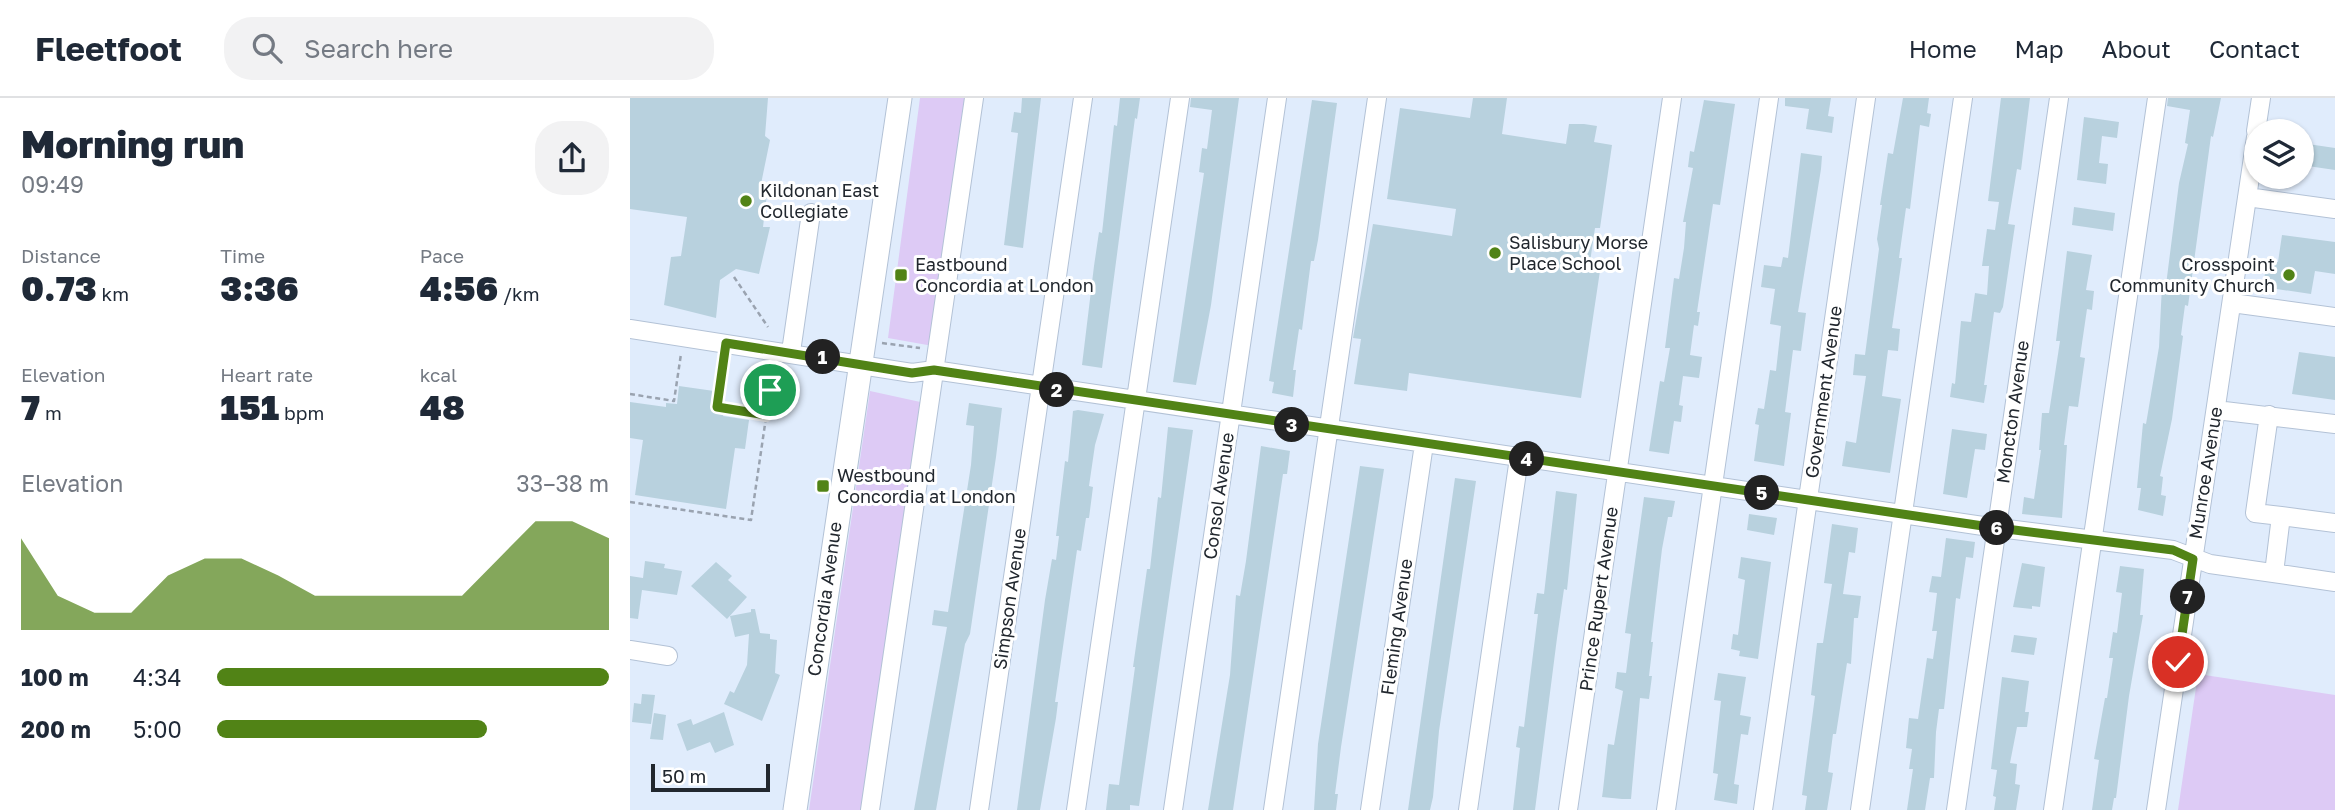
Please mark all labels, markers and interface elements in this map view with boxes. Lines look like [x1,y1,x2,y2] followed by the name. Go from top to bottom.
[224,17,714,80] search box
[35,29,182,68] text: Fleetfoot
[248,29,286,67] icon: search
[304,33,453,64] text: Search here
[1909,34,1977,63] text: Home
[2015,34,2064,63] text: Map
[2102,34,2171,63] text: About
[2209,34,2300,63] text: Contact
[2244,119,2314,189] map controls
[2244,119,2314,189] button: layers
[21,121,244,166] text: Morning run
[535,121,609,195] button: share
[21,170,84,198] text: 09:49
[760,179,879,222] place label: Kildonan East Collegiate
[738,193,754,209] marker: Kildonan East Collegiate
[1509,231,1648,274] place label: Salisbury Morse Place School
[21,244,101,267] text: Distance
[220,244,265,267] text: Time
[420,244,464,267] text: Pace
[1487,245,1503,261] marker: Salisbury Morse Place School
[915,253,1094,296] place label: Eastbound Concordia at London
[2109,253,2275,296] place label: Crosspoint Community Church
[21,267,97,309] text: 0.73
[220,267,299,309] text: 3:36
[420,267,498,309] text: 4:56
[893,267,909,283] marker: Eastbound Concordia at London
[2281,267,2297,283] marker: Crosspoint Community Church
[97,282,129,305] text: km
[498,282,540,305] text: /km
[1800,304,1846,479] street label: Government Avenue
[1991,339,2033,485] street label: Moncton Avenue
[806,340,840,374] pin: 1
[818,345,827,368] text: 1
[740,360,800,420] pin
[21,363,106,386] text: Elevation
[220,363,313,386] text: Heart rate
[420,363,457,386] text: kcal
[751,371,789,409] icon: arrive
[1040,372,1074,408] pin: 2
[1051,378,1062,401] text: 2
[21,386,40,428] text: 7
[220,386,279,428] text: 151
[420,386,465,428] text: 48
[40,401,62,424] text: m
[279,401,324,424] text: bpm
[2184,405,2226,541] street label: Munroe Avenue
[1274,408,1310,442] pin: 3
[1286,413,1297,436] text: 3
[1198,431,1238,561] street label: Consol Avenue
[1510,442,1544,476] pin: 4
[1521,447,1532,470] text: 4
[837,464,1016,507] place label: Westbound Concordia at London
[21,469,123,497] text: Elevation
[516,469,609,497] text: 33–38 m
[1744,476,1780,510] pin: 5
[815,478,831,494] marker: Westbound Concordia at London
[1756,481,1767,504] text: 5
[1574,505,1622,693] street label: Prince Rupert Avenue
[1980,510,2014,546] pin: 6
[1990,516,2003,539] text: 6
[802,520,846,677] street label: Concordia Avenue
[988,527,1030,671] street label: Simpson Avenue
[1376,557,1416,697] street label: Fleming Avenue
[2170,580,2206,614] pin: 7
[2182,585,2193,608] text: 7
[2148,632,2208,692] pin
[2159,643,2197,681] icon: check
[21,663,89,691] text: 100 m
[133,663,181,691] text: 4:34
[21,715,91,743] text: 200 m
[133,715,182,743] text: 5:00
[651,761,770,793] scale bar
[662,764,706,787] text: 50 m

